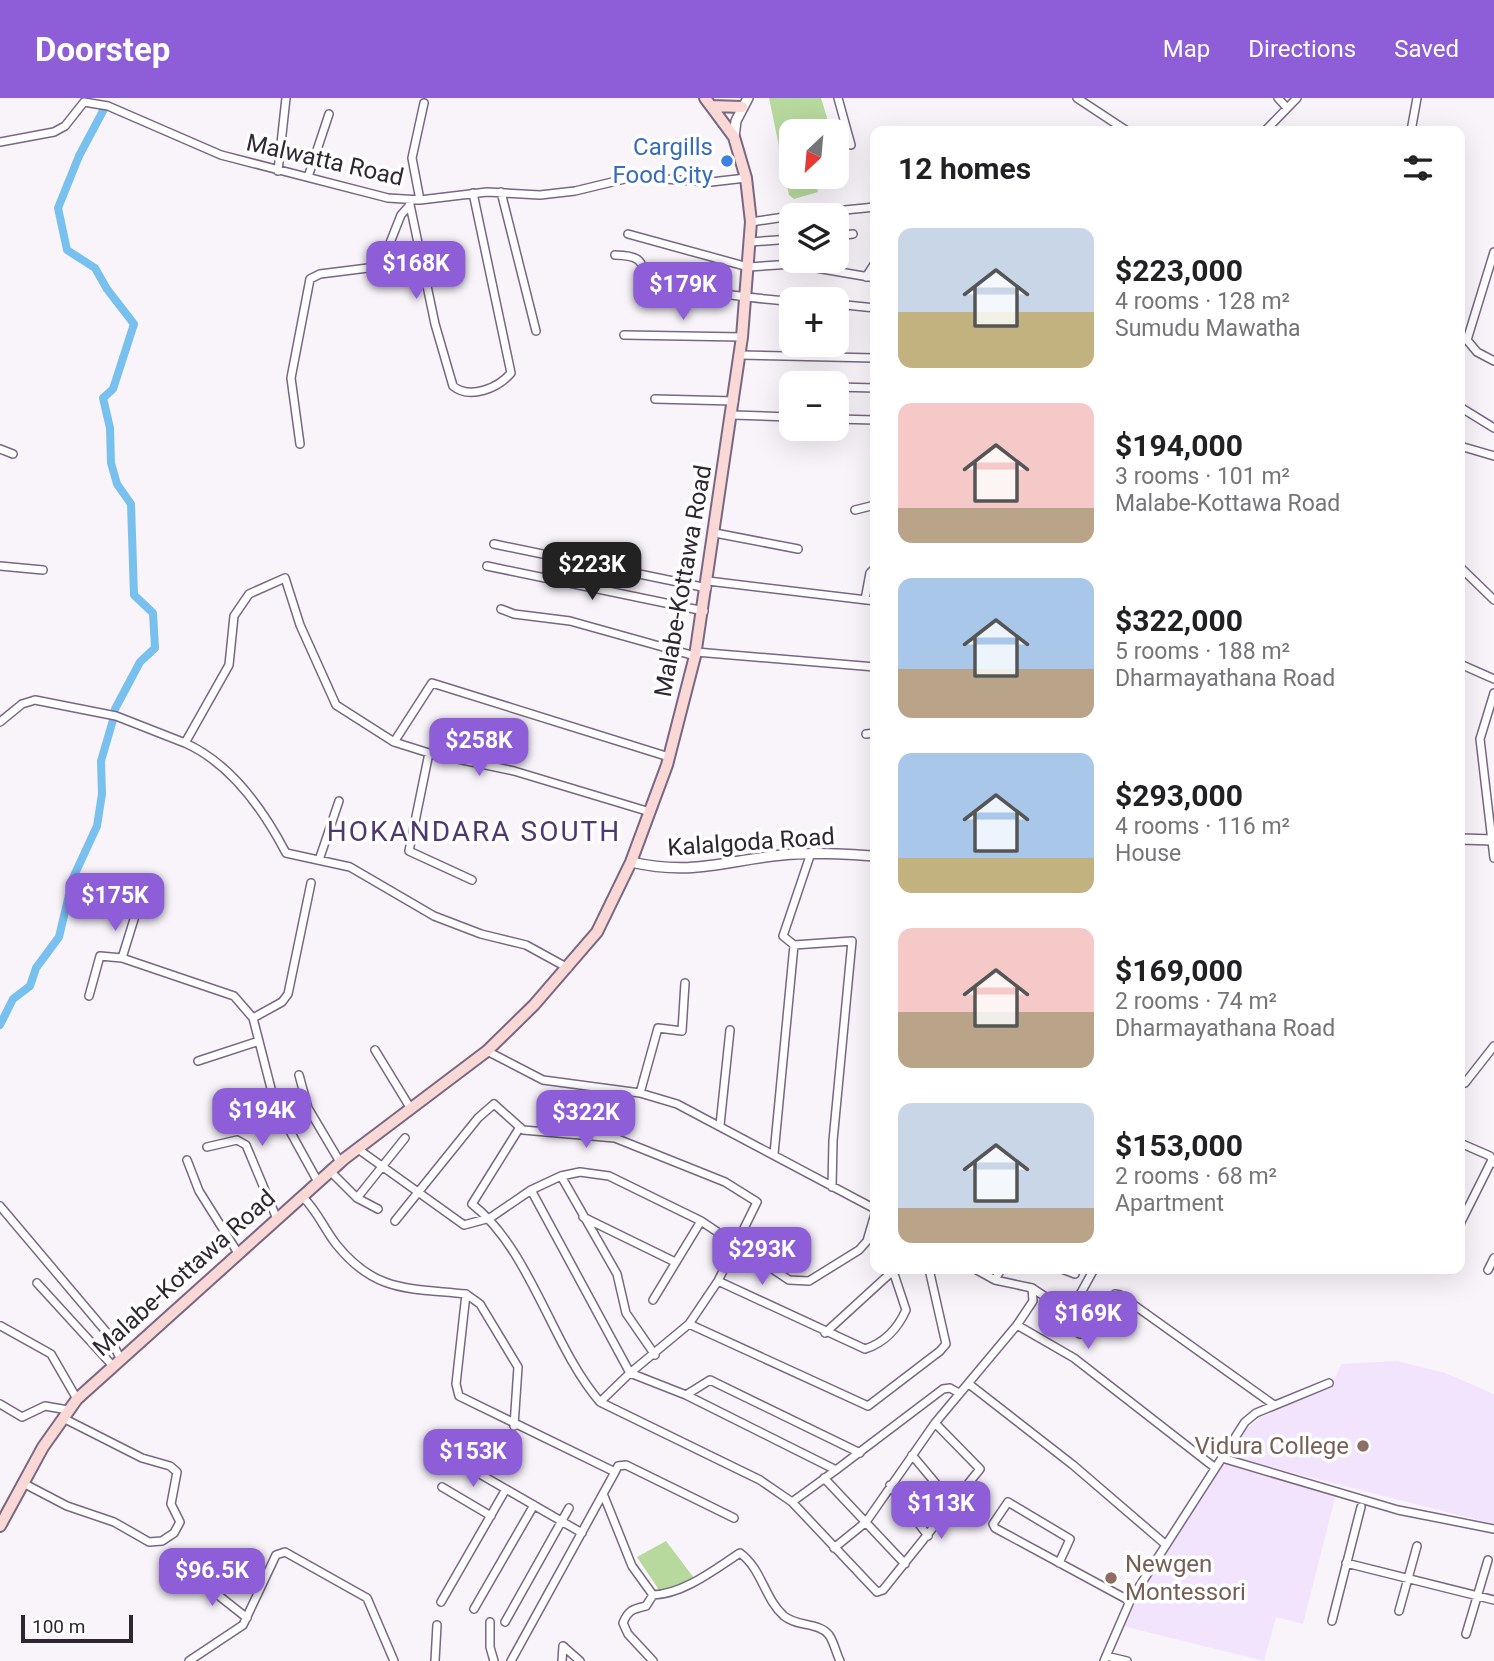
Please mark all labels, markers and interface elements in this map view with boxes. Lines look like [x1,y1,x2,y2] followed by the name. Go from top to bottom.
[35,30,170,69] text: Doorstep
[1163,35,1210,63] text: Map
[1248,35,1356,63] text: Directions
[1394,35,1459,63] text: Saved
[779,119,849,189] north arrow
[779,119,849,441] map controls
[244,128,406,192] street label: Malwatta Road
[612,133,714,189] place label: Cargills Food City
[1399,149,1437,187] icon: filters
[898,151,1031,186] text: 12 homes
[719,153,735,169] marker: Cargills Food City
[779,203,849,273] button: layers
[367,242,465,301] pin: $168K
[382,250,450,277] text: $168K
[1115,253,1243,288] text: $223,000
[954,256,1038,340] icon: home
[634,262,732,322] pin: $179K
[649,271,717,298] text: $179K
[779,287,849,357] button: +
[1115,288,1290,315] text: 4 rooms · 128 m²
[1115,315,1301,342] text: Sumudu Mawatha
[779,371,849,441] button: −
[1115,428,1243,463] text: $194,000
[954,431,1038,515] icon: home
[649,463,717,699] street label: Malabe-Kottawa Road
[1115,463,1290,490] text: 3 rooms · 101 m²
[1115,490,1340,517] text: Malabe-Kottawa Road
[543,542,641,602] pin: $223K
[558,551,626,578] text: $223K
[1115,603,1243,638] text: $322,000
[954,606,1038,690] icon: home
[1115,638,1290,665] text: 5 rooms · 188 m²
[1115,665,1335,692] text: Dharmayathana Road
[430,718,528,778] pin: $258K
[445,727,513,754] text: $258K
[1115,778,1243,813] text: $293,000
[954,781,1038,865] icon: home
[1115,813,1290,840] text: 4 rooms · 116 m²
[327,815,621,848] district label: HOKANDARA SOUTH
[666,822,836,862] street label: Kalalgoda Road
[1115,840,1181,867] text: House
[66,874,164,933] pin: $175K
[81,882,149,909] text: $175K
[1115,953,1243,988] text: $169,000
[954,956,1038,1040] icon: home
[1115,988,1277,1015] text: 2 rooms · 74 m²
[1115,1015,1335,1042] text: Dharmayathana Road
[213,1088,311,1148] pin: $194K
[537,1090,635,1150] pin: $322K
[228,1097,296,1124] text: $194K
[552,1099,620,1126] text: $322K
[1115,1128,1243,1163] text: $153,000
[954,1131,1038,1215] icon: home
[1115,1163,1277,1190] text: 2 rooms · 68 m²
[87,1184,281,1362] street label: Malabe-Kottawa Road
[1115,1190,1224,1217] text: Apartment
[713,1228,811,1287] pin: $293K
[728,1236,796,1263] text: $293K
[1039,1292,1137,1351] pin: $169K
[1054,1300,1122,1327] text: $169K
[424,1430,522,1489] pin: $153K
[1195,1432,1349,1460] place label: Vidura College
[439,1438,507,1465] text: $153K
[1355,1438,1371,1454] marker: Vidura College
[892,1482,990,1541] pin: $113K
[907,1490,975,1517] text: $113K
[155,1548,269,1608] pin: $96.5K
[1125,1550,1246,1606] place label: Newgen Montessori
[175,1557,249,1584] text: $96.5K
[1103,1570,1119,1586] marker: Newgen Montessori
[21,1612,133,1644] scale bar
[32,1615,85,1638] text: 100 m

